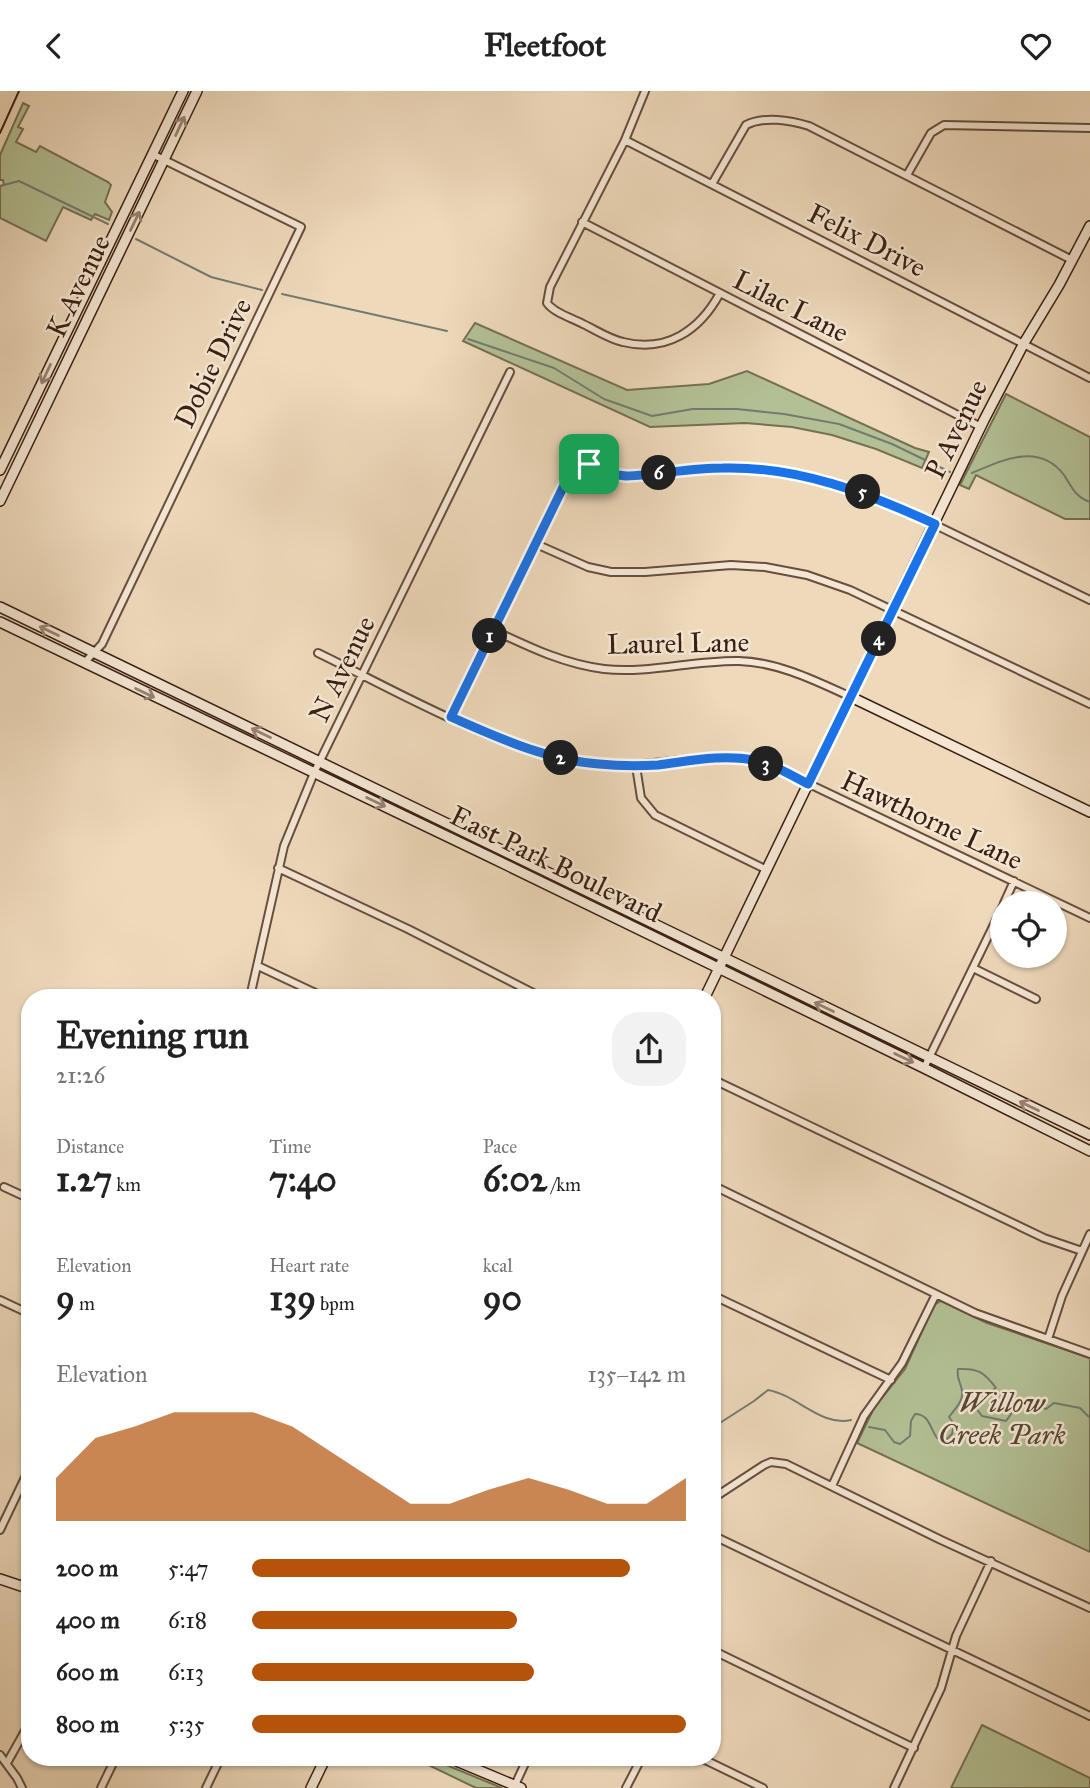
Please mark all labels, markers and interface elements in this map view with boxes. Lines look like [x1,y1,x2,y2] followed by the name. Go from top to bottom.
[484,26,606,65] text: Fleetfoot
[35,27,73,65] icon: back
[1017,27,1055,65] icon: heart
[174,116,188,137] one-way arrow
[802,195,932,285] street label: Felix Drive
[129,211,143,232] one-way arrow
[38,229,118,343] street label: K Avenue
[727,262,855,350] street label: Lilac Lane
[167,292,259,434] street label: Dobie Drive
[39,363,52,384] one-way arrow
[917,374,995,484] street label: P Avenue
[559,434,619,494] pin
[570,445,608,483] icon: arrive
[642,455,676,491] pin: 6
[654,461,663,484] text: 6
[846,475,880,509] pin: 5
[858,480,867,503] text: 5
[301,610,383,728] street label: N Avenue
[472,619,508,653] pin: 1
[862,621,896,657] pin: 4
[39,623,60,637] one-way arrow
[486,624,493,647] text: 1
[607,624,749,662] street label: Laurel Lane
[873,627,884,650] text: 4
[134,687,155,700] one-way arrow
[251,725,272,739] one-way arrow
[544,741,578,775] pin: 2
[556,746,565,769] text: 2
[748,747,784,781] pin: 3
[762,752,769,775] text: 3
[836,763,1028,877] street label: Hawthorne Lane
[365,796,386,810] one-way arrow
[444,798,668,930] street label: East Park Boulevard
[990,891,1067,968] map controls
[990,891,1067,968] button: locate
[814,1000,835,1013] one-way arrow
[56,1012,249,1058] text: Evening run
[612,1012,686,1086] button: share
[893,1052,914,1065] one-way arrow
[56,1061,105,1089] text: 21:26
[1018,1098,1039,1111] one-way arrow
[56,1135,124,1158] text: Distance
[269,1135,311,1158] text: Time
[483,1135,517,1158] text: Pace
[56,1158,112,1201] text: 1.27
[269,1158,337,1201] text: 7:40
[483,1158,547,1201] text: 6:02
[112,1173,141,1196] text: km
[547,1173,581,1196] text: /km
[56,1254,131,1277] text: Elevation
[269,1254,349,1277] text: Heart rate
[483,1254,513,1277] text: kcal
[56,1277,75,1320] text: 9
[269,1277,316,1320] text: 139
[483,1277,522,1320] text: 90
[75,1292,95,1315] text: m
[316,1292,355,1315] text: bpm
[56,1360,147,1388] text: Elevation
[587,1360,686,1388] text: 135–142 m
[938,1385,1066,1452] park label: Willow Creek Park
[56,1554,118,1582] text: 200 m
[168,1554,209,1582] text: 5:47
[56,1606,120,1634] text: 400 m
[168,1606,207,1634] text: 6:18
[56,1658,119,1686] text: 600 m
[168,1658,204,1686] text: 6:13
[56,1710,119,1738] text: 800 m
[168,1710,204,1738] text: 5:35

